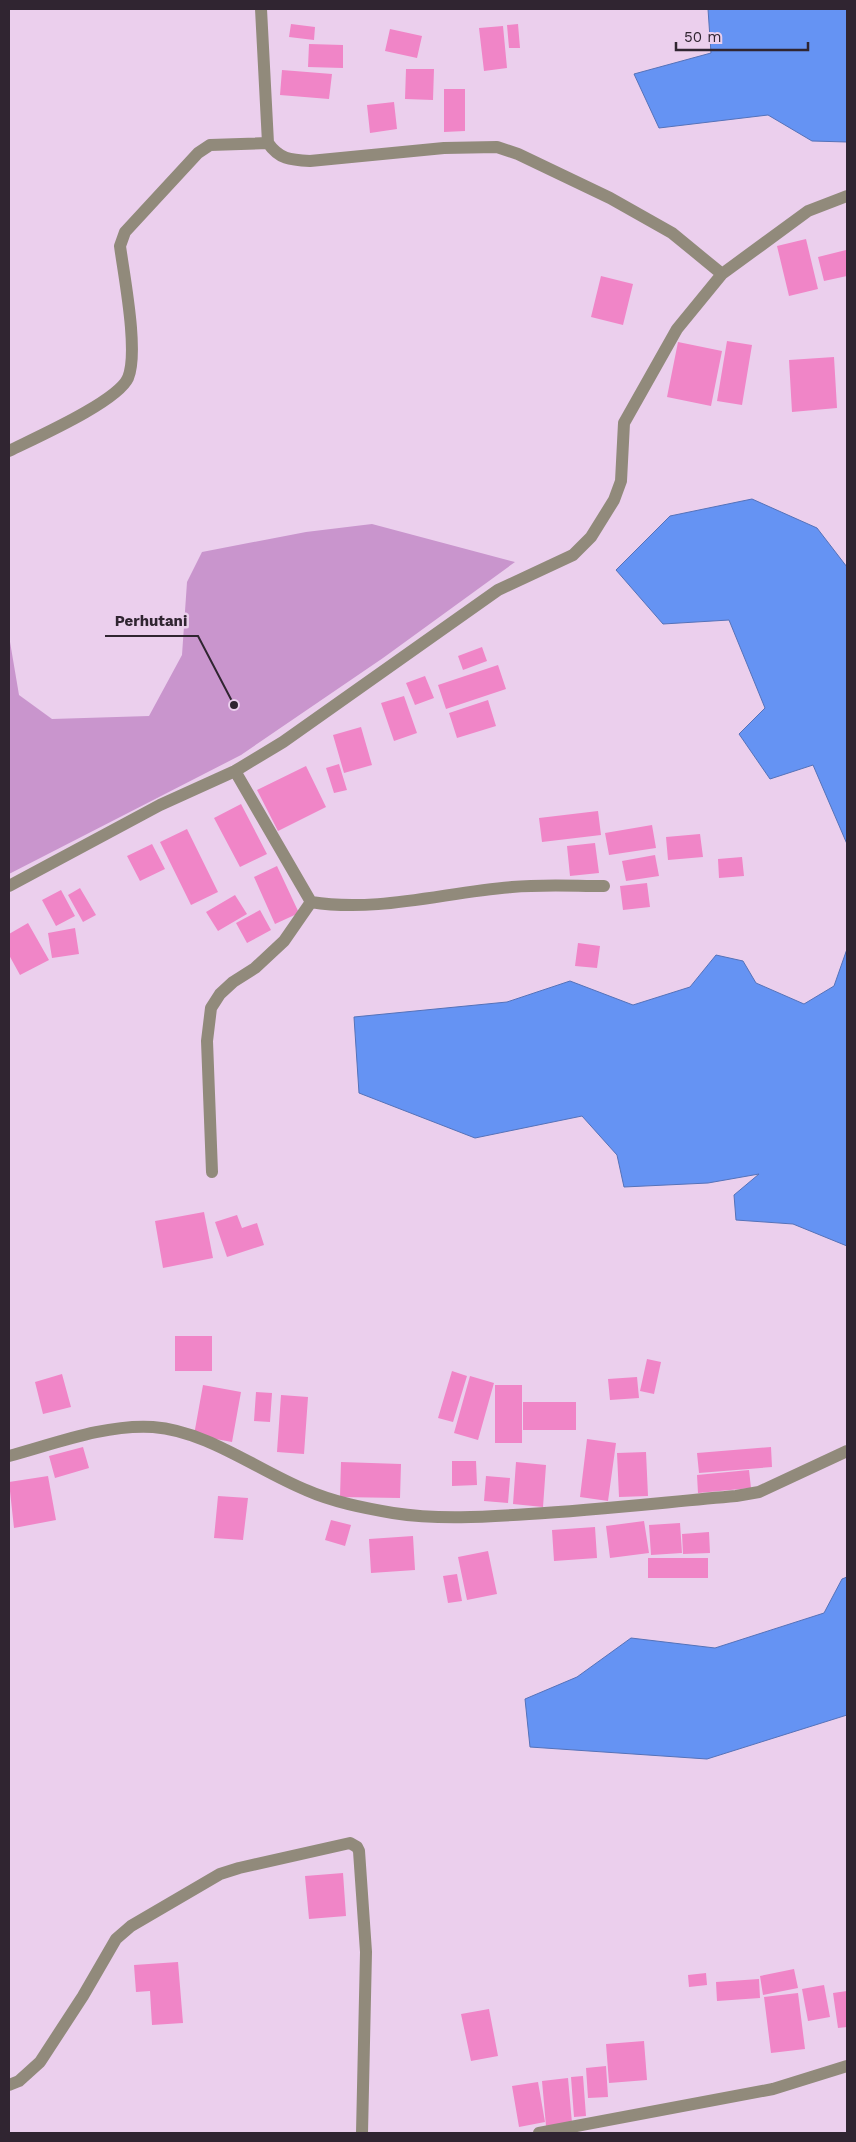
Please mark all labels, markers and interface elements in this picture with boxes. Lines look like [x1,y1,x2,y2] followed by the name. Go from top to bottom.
[676,20,808,52] scale bar
[684,28,721,46] text: 50 m
[105,606,198,636] callout: Perhutani
[115,612,187,630] text: Perhutani

